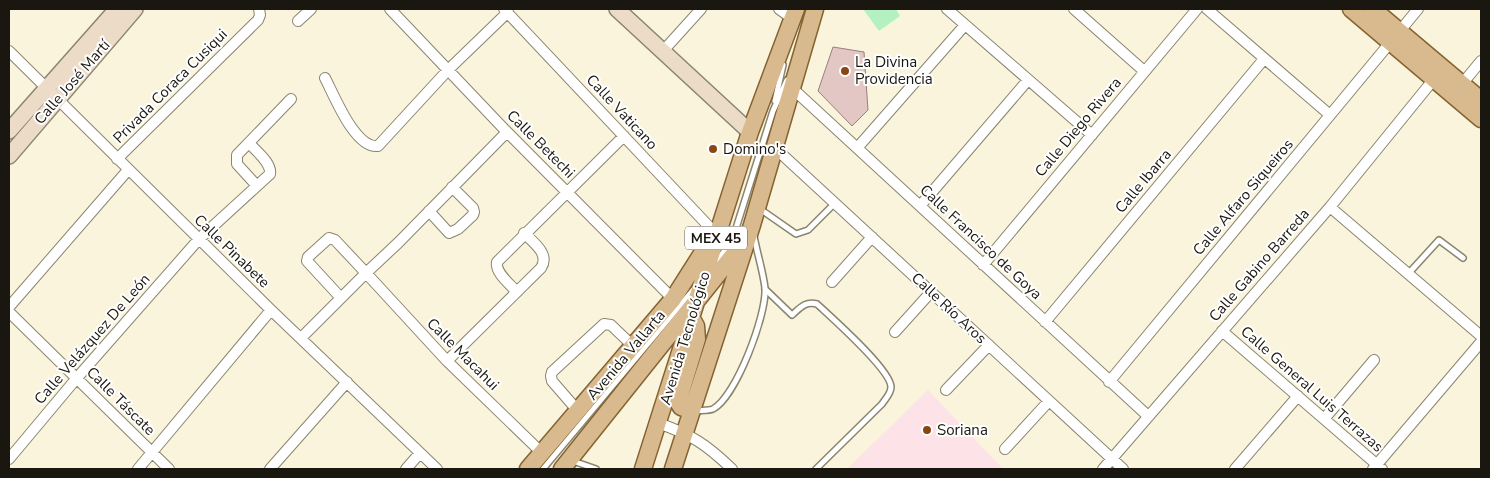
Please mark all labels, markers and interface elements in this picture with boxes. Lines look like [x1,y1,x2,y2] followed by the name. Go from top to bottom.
[109,25,231,147] street label: Privada Coraca Cusiqui
[30,34,115,129] street label: Calle José Martí
[855,52,933,89] place label: La Divina Providencia
[839,65,851,77] marker: La Divina Providencia
[582,70,662,154] street label: Calle Vaticano
[1030,73,1126,181] street label: Calle Diego Rivera
[503,106,579,182] street label: Calle Betechi
[1188,135,1298,259] street label: Calle Alfaro Siqueiros
[723,139,786,159] place label: Domino's
[707,143,719,155] marker: Domino's
[1110,145,1176,217] street label: Calle Ibarra
[916,180,1046,304] street label: Calle Francisco de Goya
[1204,204,1314,326] street label: Calle Gabino Barreda
[190,210,274,292] street label: Calle Pinabete
[685,227,747,250] road number: MEX 45
[907,268,991,348] street label: Calle Río Aros
[30,269,154,409] street label: Calle Velázquez De León
[655,269,715,407] street label: Avenida Tecnológico
[582,306,670,404] street label: Avenida Vallarta
[423,314,503,394] street label: Calle Macahui
[1236,321,1388,457] street label: Calle General Luis Terrazas
[82,362,160,440] street label: Calle Táscate
[937,420,988,440] place label: Soriana
[921,424,933,436] marker: Soriana

